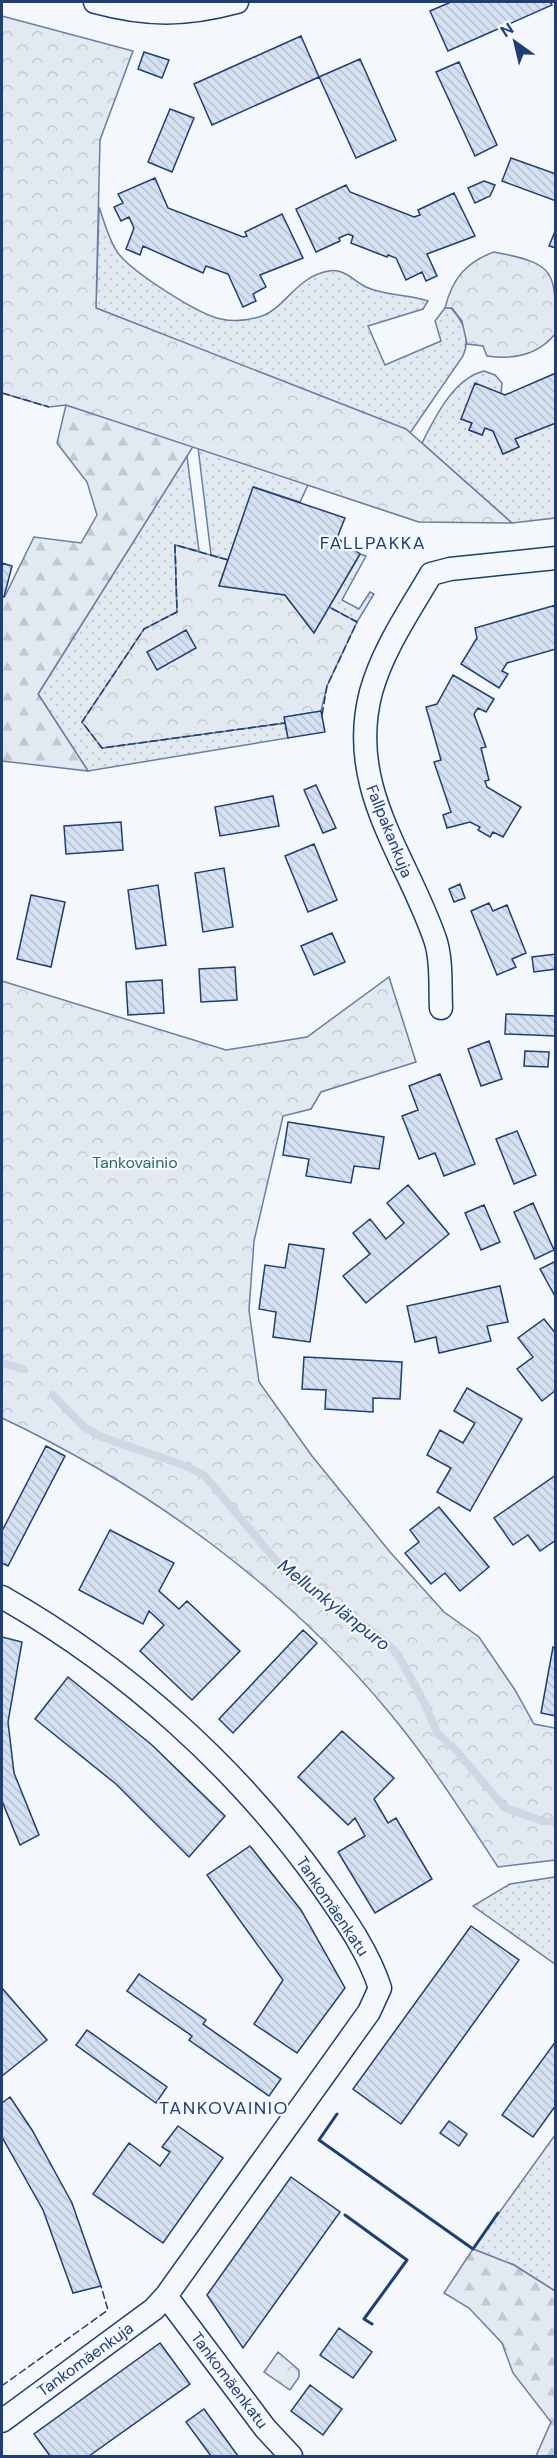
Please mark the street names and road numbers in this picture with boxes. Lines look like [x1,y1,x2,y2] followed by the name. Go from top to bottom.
[361,782,418,881] street label: Fallpakankuja
[291,1852,374,1960] street label: Tankomäenkatu
[33,2317,137,2401] street label: Tankomäenkuja
[186,2328,273,2433] street label: Tankomäenkatu

